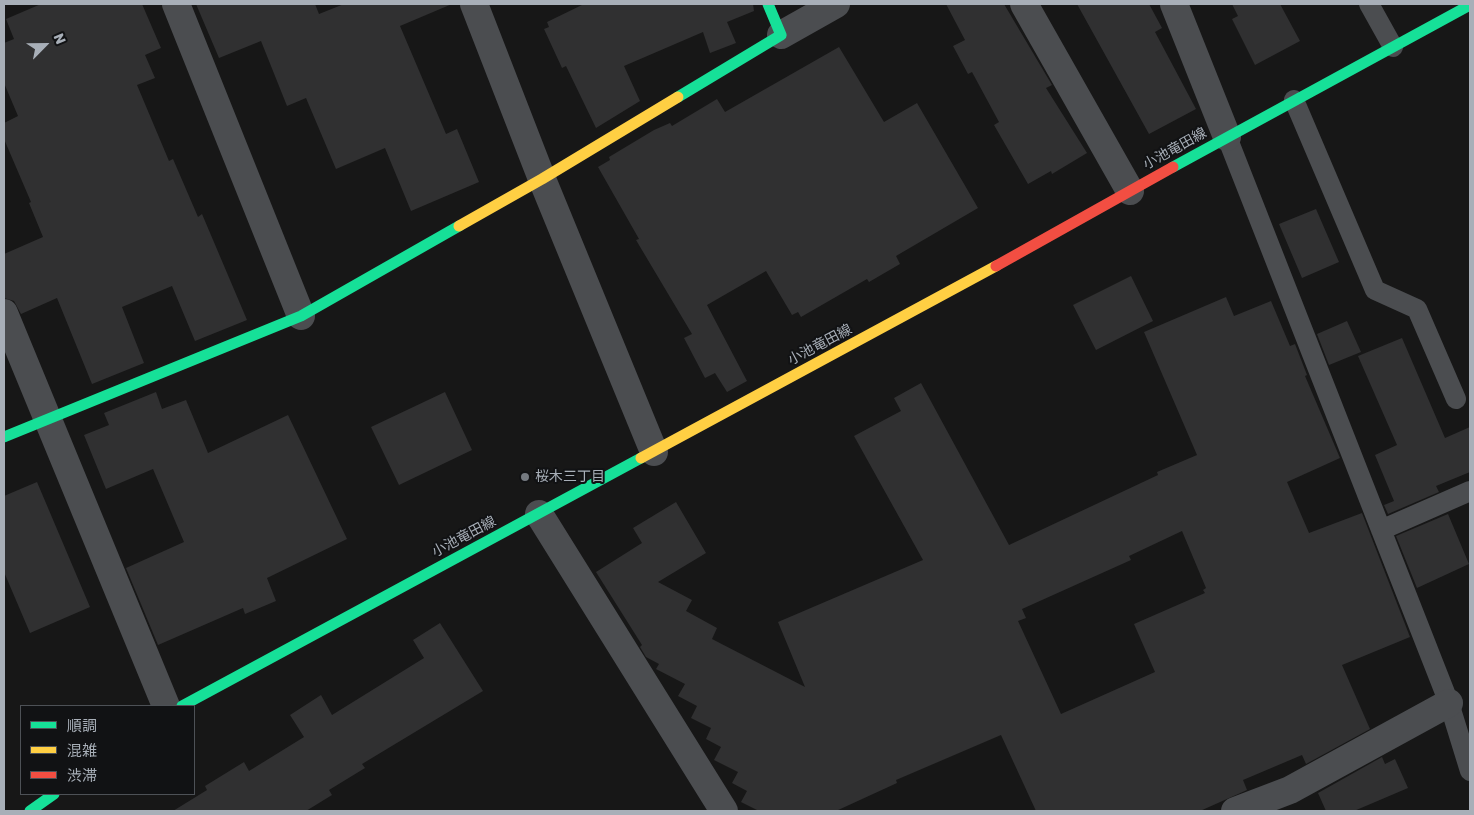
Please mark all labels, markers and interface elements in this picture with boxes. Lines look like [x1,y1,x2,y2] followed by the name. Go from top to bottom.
[20,20,70,70] north arrow
[49,31,69,47] text: N
[1140,125,1210,173] street label: 小池竜田線
[785,321,855,369] street label: 小池竜田線
[535,469,605,485] place label: 桜木三丁目
[519,471,531,483] marker: 桜木三丁目
[429,513,499,561] street label: 小池竜田線
[20,705,195,795] legend
[67,717,97,735] text: 順調
[67,742,97,760] text: 混雑
[67,767,97,785] text: 渋滞

